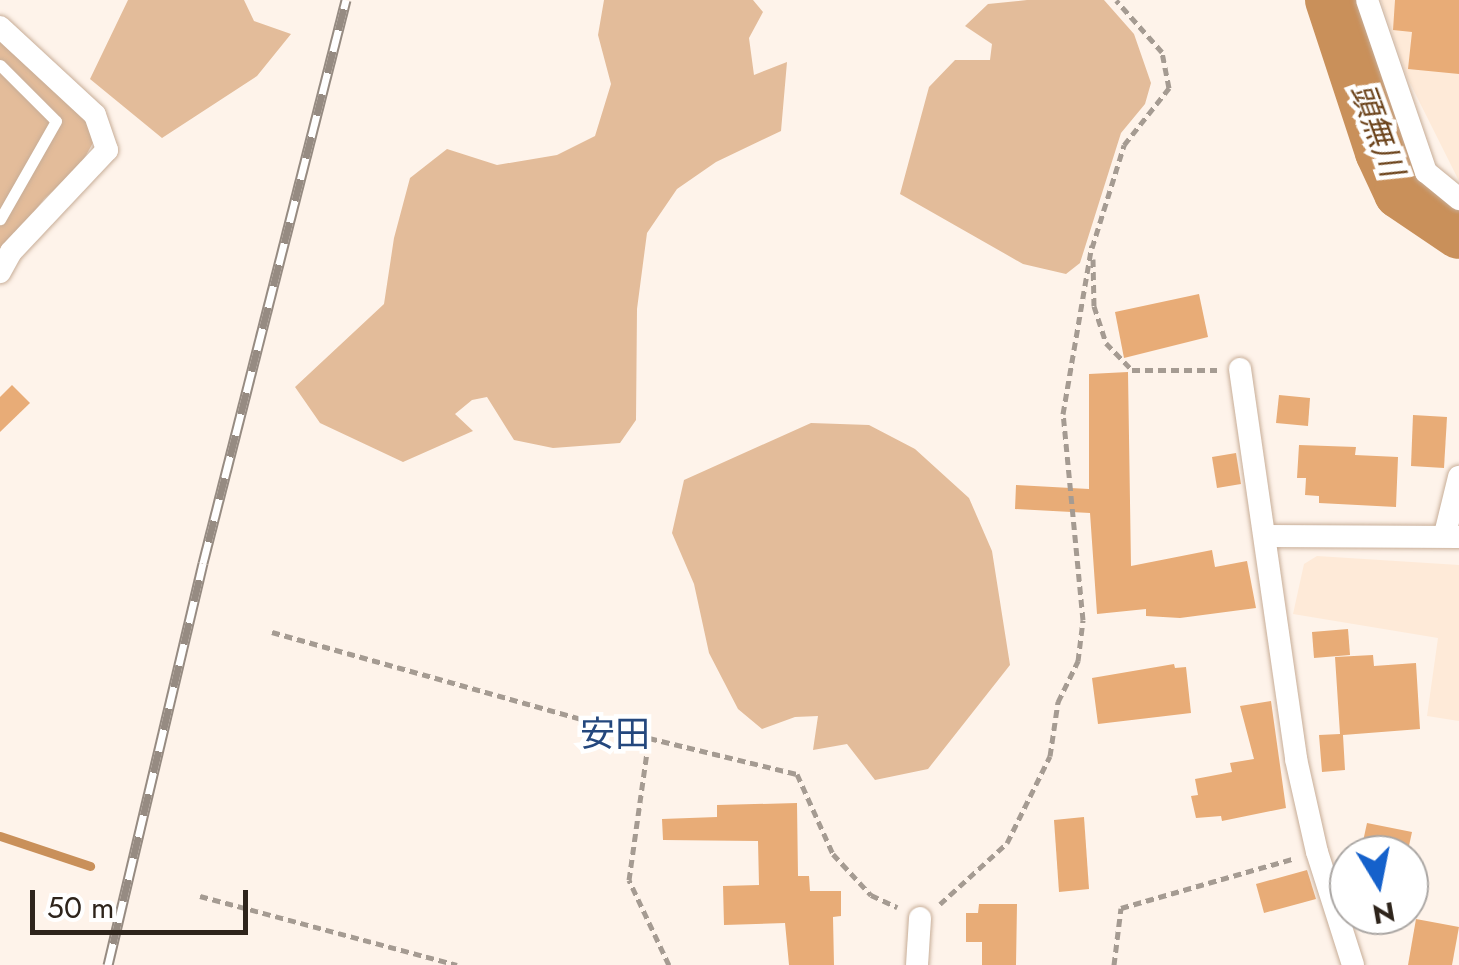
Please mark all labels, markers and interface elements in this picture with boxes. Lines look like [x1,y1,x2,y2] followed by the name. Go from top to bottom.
[1343,78,1411,182] water label: 頭無川
[580,713,650,755] district label: 安田
[1329,835,1429,935] north arrow
[35,870,252,932] scale bar
[47,886,114,929] text: 50 m
[1369,891,1398,935] text: N

